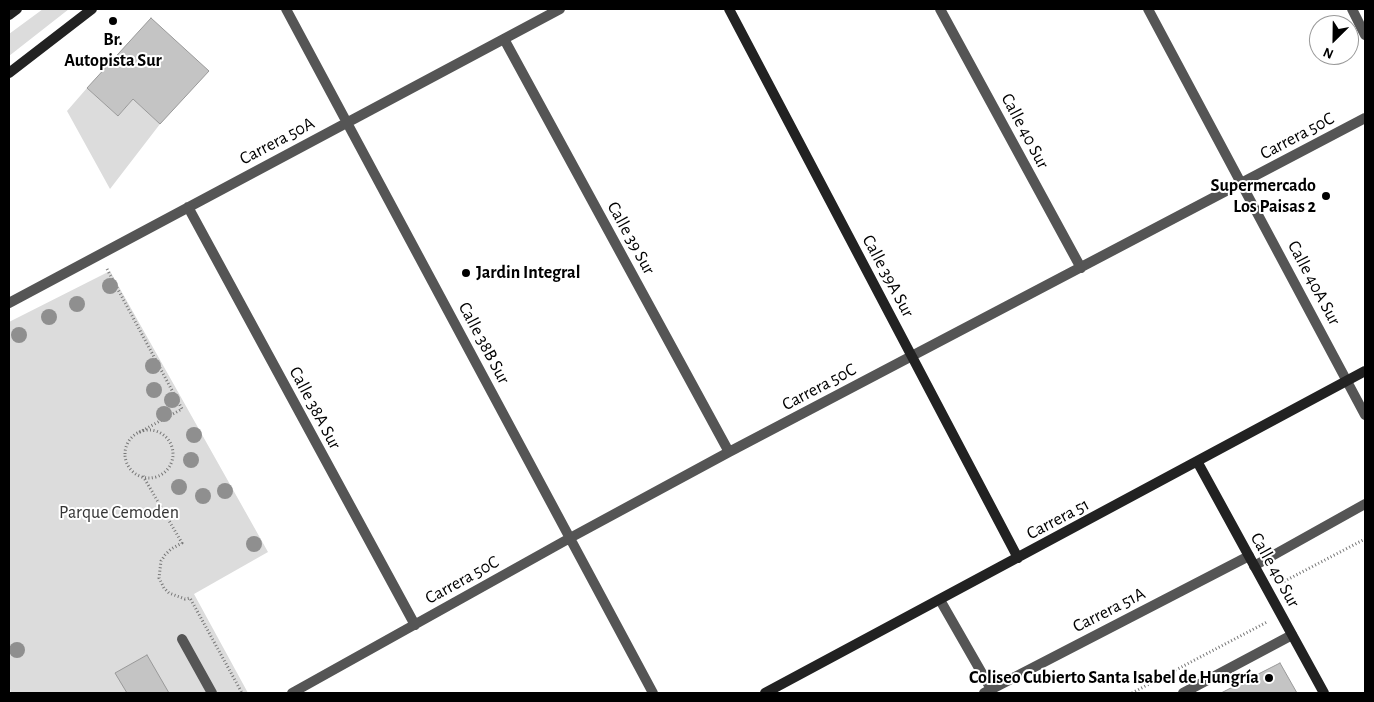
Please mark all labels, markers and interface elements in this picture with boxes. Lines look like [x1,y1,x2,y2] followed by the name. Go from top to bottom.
[107,15,119,27] marker: Br. Autopista Sur
[1309,15,1359,65] north arrow
[64,29,162,72] place label: Br. Autopista Sur
[1321,45,1336,61] text: N
[996,90,1054,172] street label: Calle 40 Sur
[1256,108,1338,164] street label: Carrera 50C
[236,112,318,170] street label: Carrera 50A
[1211,175,1316,218] place label: Supermercado Los Paisas 2
[1320,190,1332,202] marker: Supermercado Los Paisas 2
[602,198,660,278] street label: Calle 39 Sur
[857,231,919,321] street label: Calle 39A Sur
[1283,237,1345,329] street label: Calle 40A Sur
[476,262,580,284] place label: Jardin Integral
[460,267,472,279] marker: Jardin Integral
[453,298,515,388] street label: Calle 38B Sur
[778,359,860,415] street label: Carrera 50C
[284,363,346,453] street label: Calle 38A Sur
[1023,493,1093,545] street label: Carrera 51
[59,502,179,524] park label: Parque Cemoden
[1246,529,1304,611] street label: Calle 40 Sur
[421,551,503,609] street label: Carrera 50C
[1069,583,1149,637] street label: Carrera 51A
[969,667,1259,689] place label: Coliseo Cubierto Santa Isabel de Hungría
[1263,672,1275,684] marker: Coliseo Cubierto Santa Isabel de Hungría

